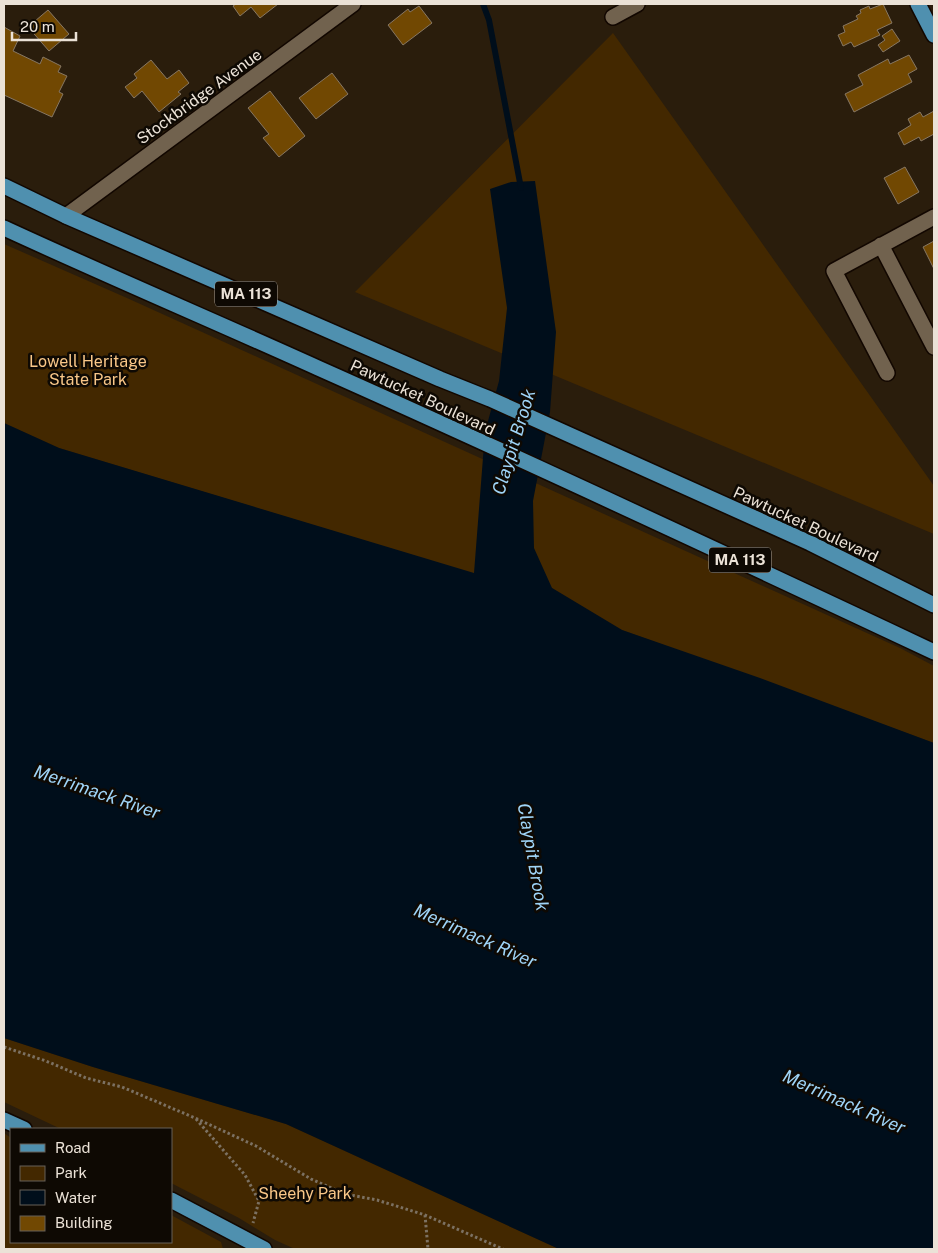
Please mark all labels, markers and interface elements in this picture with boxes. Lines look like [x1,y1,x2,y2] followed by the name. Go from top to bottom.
[12,10,76,42] scale bar
[20,18,55,35] text: 20 m
[133,45,265,148] street label: Stockbridge Avenue
[215,282,277,306] road number: MA 113
[29,352,147,389] park label: Lowell Heritage State Park
[347,356,498,439] street label: Pawtucket Boulevard
[488,386,540,497] water label: Claypit Brook
[730,483,881,566] street label: Pawtucket Boulevard
[709,548,771,572] road number: MA 113
[31,760,163,823] water label: Merrimack River
[514,801,553,913] water label: Claypit Brook
[411,899,540,972] water label: Merrimack River
[780,1065,909,1138] water label: Merrimack River
[10,1128,172,1243] legend
[55,1139,91,1156] text: Road
[55,1164,87,1181] text: Park
[258,1184,352,1203] park label: Sheehy Park
[55,1189,97,1206] text: Water
[55,1214,113,1231] text: Building

